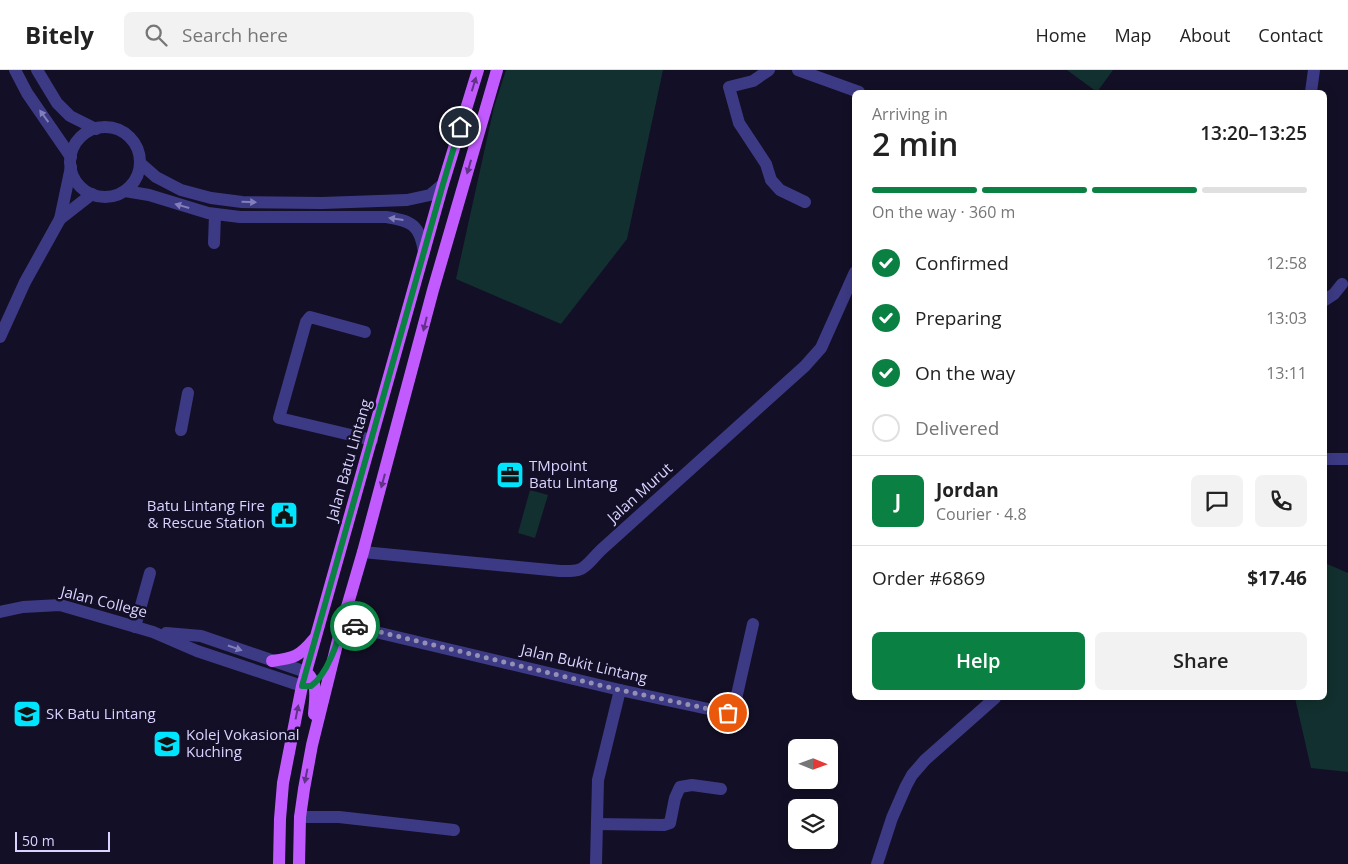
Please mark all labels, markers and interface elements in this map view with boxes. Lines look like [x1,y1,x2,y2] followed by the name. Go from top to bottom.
[124,12,474,57] search box
[25,18,94,51] text: Bitely
[142,21,170,49] icon: search
[182,22,288,48] text: Search here
[1036,23,1086,47] text: Home
[1114,23,1152,47] text: Map
[1180,23,1230,47] text: About
[1258,23,1323,47] text: Contact
[470,77,478,92] one-way arrow
[872,103,948,125] text: Arriving in
[439,106,481,148] pin
[39,109,49,123] one-way arrow
[446,113,474,141] icon: home
[1200,120,1307,146] text: 13:20–13:25
[872,122,958,165] text: 2 min
[465,160,473,175] one-way arrow
[241,198,257,206] one-way arrow
[175,201,190,209] one-way arrow
[872,201,1015,223] text: On the way · 360 m
[388,214,404,222] one-way arrow
[872,249,900,277] icon: check
[915,250,1009,276] text: Confirmed
[1266,252,1307,274] text: 12:58
[872,304,900,332] icon: check
[915,305,1002,331] text: Preparing
[1266,307,1307,329] text: 13:03
[421,316,429,331] one-way arrow
[872,359,900,387] icon: check
[915,360,1015,386] text: On the way
[1266,362,1307,384] text: 13:11
[321,396,375,525] street label: Jalan Batu Lintang
[915,415,999,441] text: Delivered
[529,455,617,492] place label: TMpoint Batu Lintang
[601,458,676,528] street label: Jalan Murut
[495,460,525,490] office icon: TMpoint Batu Lintang
[379,473,387,488] one-way arrow
[1191,475,1243,527] button: chat
[1255,475,1307,527] button: phone
[936,477,999,503] text: Jordan
[895,488,901,514] text: J
[147,495,265,532] place label: Batu Lintang Fire & Rescue Station
[269,500,299,530] public building icon: Batu Lintang Fire & Rescue Station
[936,503,1027,525] text: Courier · 4.8
[872,565,985,591] text: Order #6869
[1247,565,1307,591] text: $17.46
[57,580,150,621] street label: Jalan College
[330,601,380,651] courier
[341,612,369,640] icon: car
[872,632,1085,690] button: Help
[1095,632,1307,690] button: Share
[517,638,649,687] street label: Jalan Bukit Lintang
[228,644,243,652] one-way arrow
[707,692,749,734] pin
[12,699,42,729] school or university icon: SK Batu Lintang
[714,699,742,727] icon: bag
[46,703,156,723] place label: SK Batu Lintang
[294,703,302,719] one-way arrow
[186,724,300,761] place label: Kolej Vokasional Kuching
[152,729,182,759] school or university icon: Kolej Vokasional Kuching
[788,739,838,789] north arrow
[788,739,838,849] map controls
[302,769,310,784] one-way arrow
[788,799,838,849] button: layers
[15,829,110,852] scale bar
[22,831,55,850] text: 50 m

